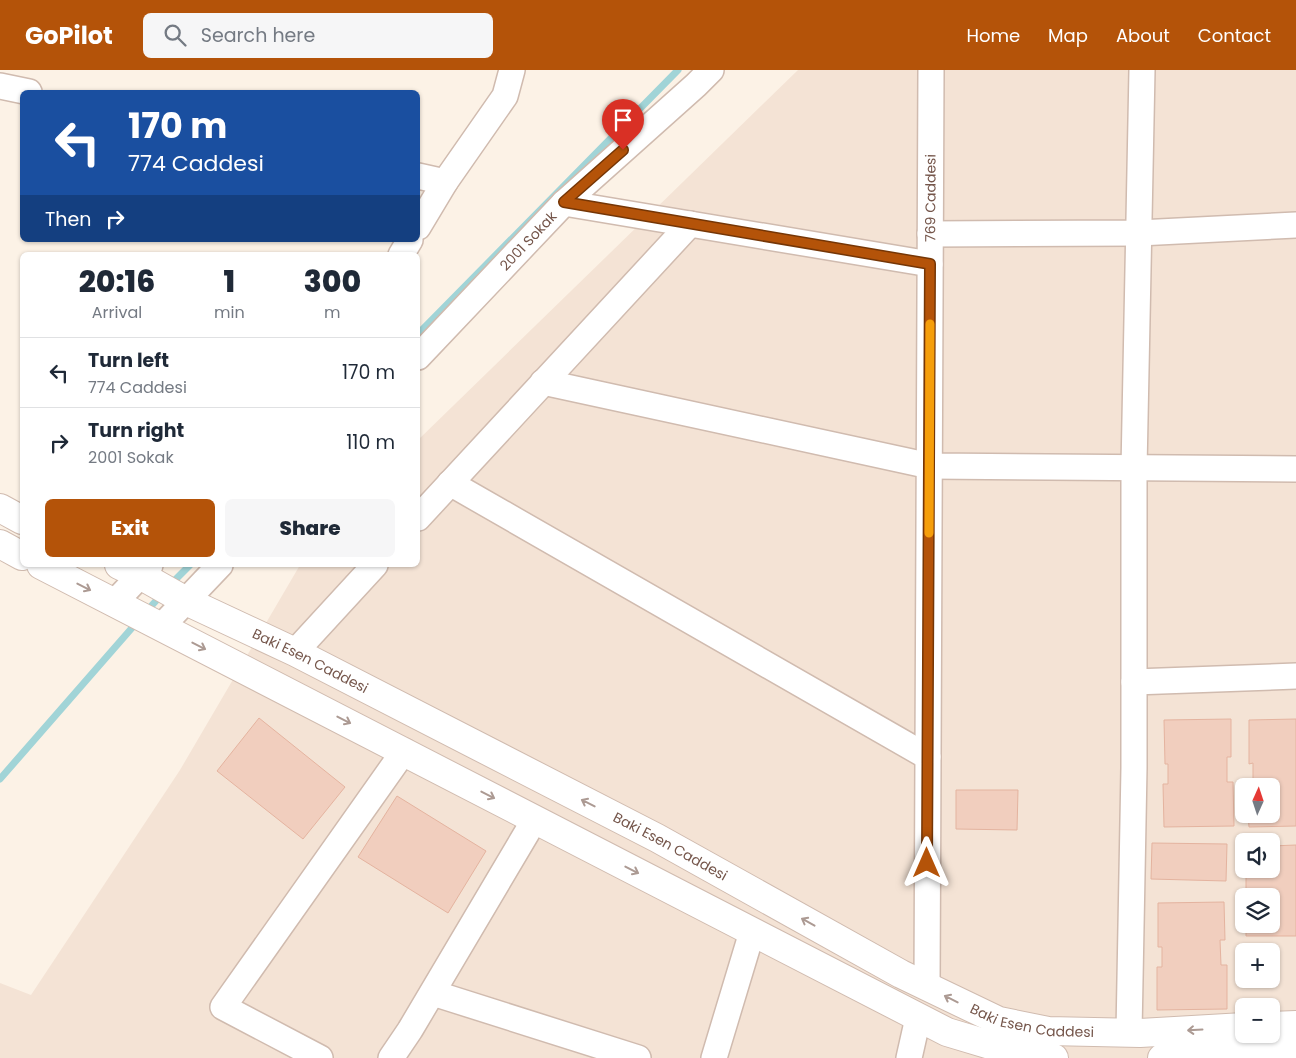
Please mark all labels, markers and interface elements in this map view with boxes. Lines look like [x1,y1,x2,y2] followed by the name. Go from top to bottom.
[143,13,493,58] search box
[25,19,113,52] text: GoPilot
[161,21,189,49] icon: search
[201,22,315,49] text: Search here
[966,23,1020,48] text: Home
[1048,23,1088,48] text: Map
[1116,23,1170,48] text: About
[1198,23,1271,48] text: Contact
[602,99,644,150] pin
[128,101,227,150] text: 170 m
[609,106,637,134] icon: arrive
[45,110,110,175] icon: left
[128,148,264,179] text: 774 Caddesi
[920,154,941,242] street label: 769 Caddesi
[101,205,129,233] icon: right
[45,206,91,233] text: Then
[495,206,562,275] street label: 2001 Sokak
[79,260,155,303] text: 20:16
[224,260,235,303] text: 1
[303,260,361,303] text: 300
[92,301,142,324] text: Arrival
[214,301,245,324] text: min
[324,301,341,324] text: m
[88,347,169,374] text: Turn left
[45,359,73,387] icon: left
[342,359,395,386] text: 170 m
[88,376,187,399] text: 774 Caddesi
[88,417,184,444] text: Turn right
[45,429,73,457] icon: right
[346,429,395,456] text: 110 m
[88,446,174,469] text: 2001 Sokak
[45,499,215,557] button: Exit
[225,499,395,557] button: Share
[76,583,91,592] one-way arrow
[249,623,372,698] street label: Baki Esen Caddesi
[191,642,206,651] one-way arrow
[336,716,351,725] one-way arrow
[1235,778,1280,822] north arrow
[1235,778,1280,1043] map controls
[480,791,495,800] one-way arrow
[581,798,596,807] one-way arrow
[610,807,731,885] street label: Baki Esen Caddesi
[1235,833,1280,878] button: sound
[900,836,952,888] position arrow
[624,866,639,875] one-way arrow
[1235,888,1280,933] button: layers
[801,917,815,927] one-way arrow
[1235,943,1280,988] button: +
[944,994,959,1003] one-way arrow
[1235,998,1280,1043] button: −
[967,999,1094,1042] street label: Baki Esen Caddesi
[1187,1025,1203,1034] one-way arrow

